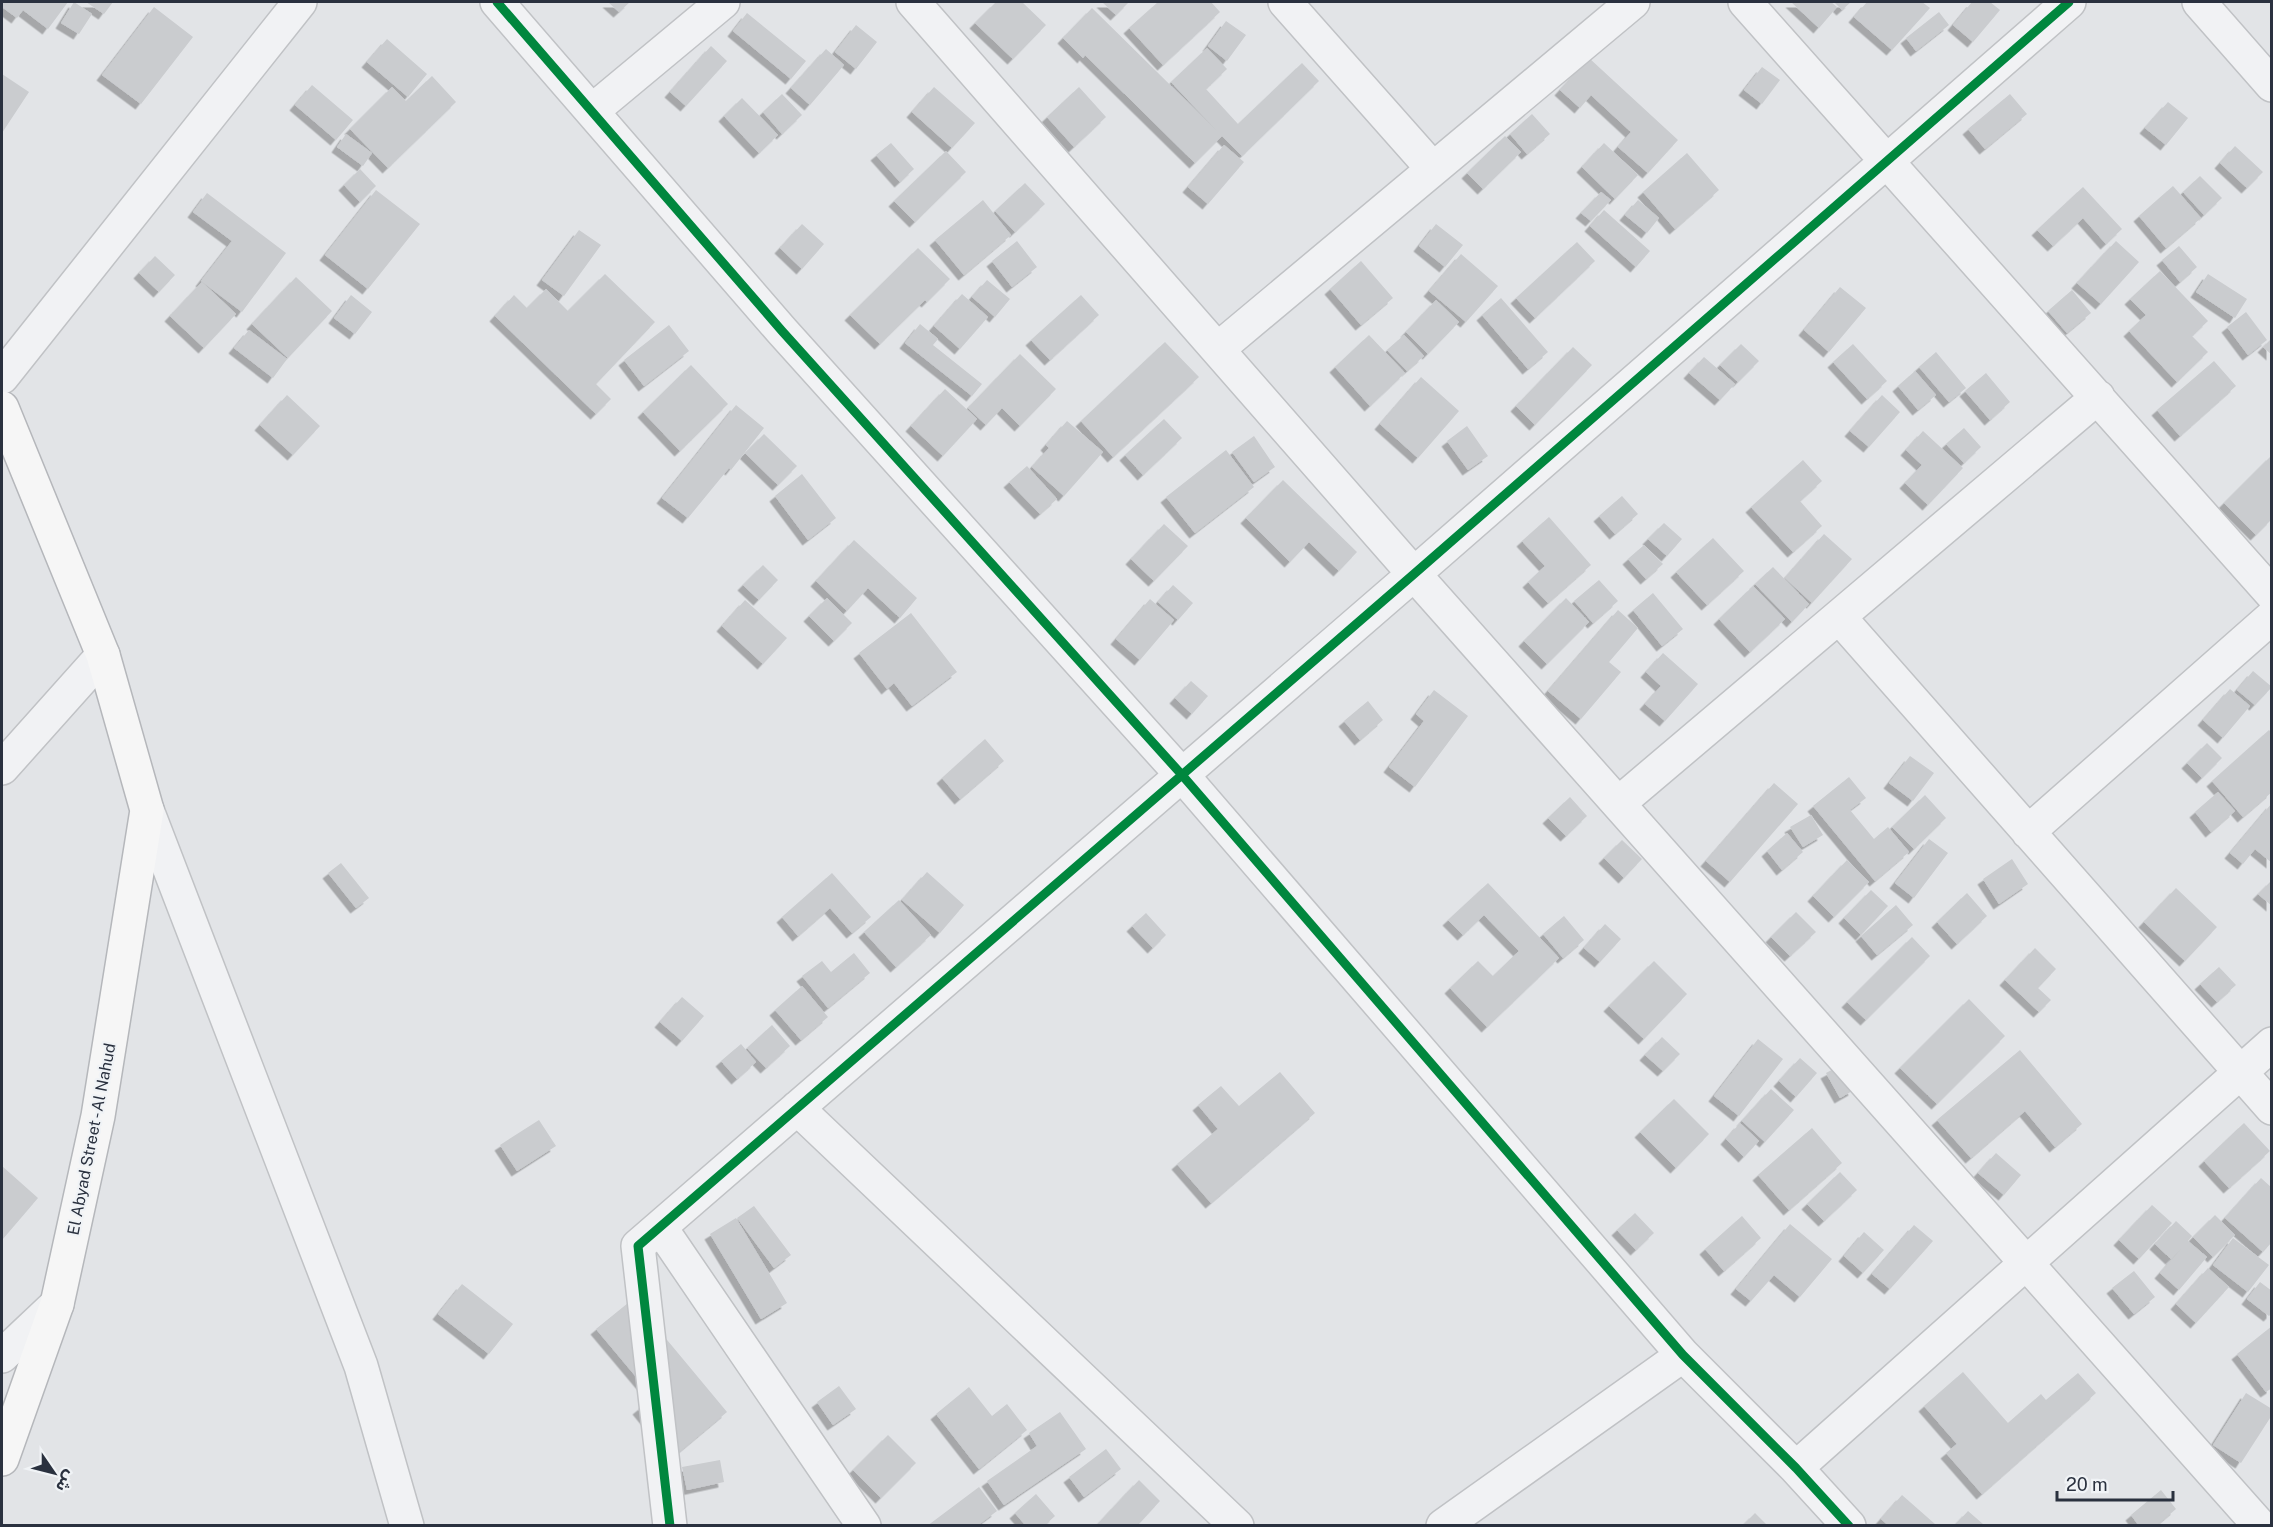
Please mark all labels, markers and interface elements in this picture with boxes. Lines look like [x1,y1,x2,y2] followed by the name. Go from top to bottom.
[64,1042,119,1237] street label: El Abyad Street - Al Nahud
[24,1443,84,1503] north arrow
[2057,1464,2172,1502] scale bar
[52,1467,80,1496] text: ش
[2066,1474,2108,1495] text: 20 m

